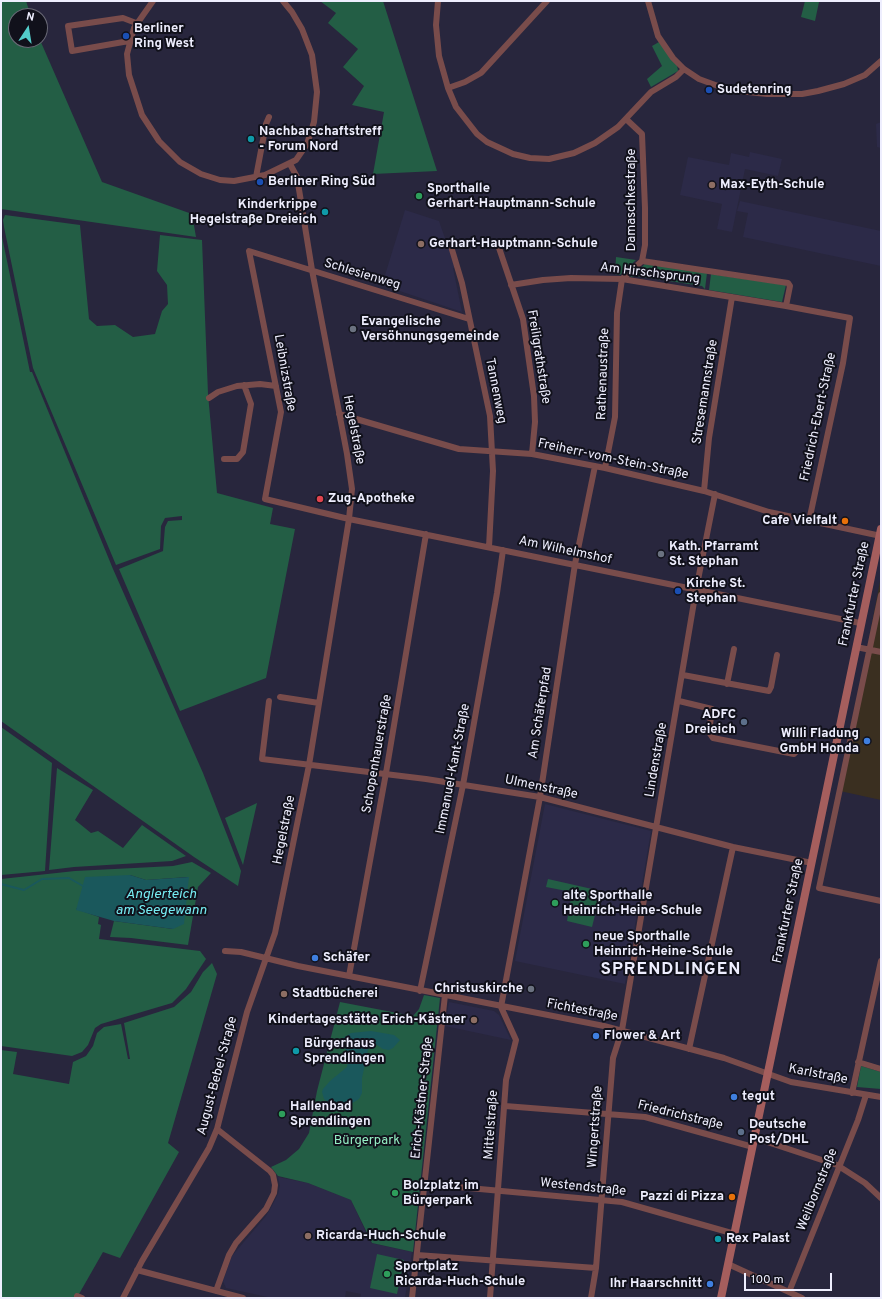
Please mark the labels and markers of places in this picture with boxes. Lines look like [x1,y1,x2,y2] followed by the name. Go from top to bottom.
[134,21,194,52] place label: Berliner Ring West
[121,31,131,41] marker: Berliner Ring West
[717,82,792,98] place label: Sudetenring
[704,85,714,95] marker: Sudetenring
[259,124,382,155] place label: Nachbarschaftstreff - Forum Nord
[246,134,256,144] marker: Nachbarschaftstreff - Forum Nord
[268,174,375,190] place label: Berliner Ring Süd
[255,177,265,187] marker: Berliner Ring Süd
[720,177,825,193] place label: Max-Eyth-Schule
[707,180,717,190] marker: Max-Eyth-Schule
[427,181,596,212] place label: Sporthalle Gerhart-Hauptmann-Schule
[414,191,424,201] marker: Sporthalle Gerhart-Hauptmann-Schule
[190,197,317,228] place label: Kinderkrippe Hegelstraße Dreieich
[320,207,330,217] marker: Kinderkrippe Hegelstraße Dreieich
[429,236,598,252] place label: Gerhart-Hauptmann-Schule
[416,239,426,249] marker: Gerhart-Hauptmann-Schule
[361,314,499,345] place label: Evangelische Versöhnungsgemeinde
[348,324,358,334] marker: Evangelische Versöhnungsgemeinde
[328,491,415,507] place label: Zug-Apotheke
[315,494,325,504] marker: Zug-Apotheke
[762,513,837,529] place label: Cafe Vielfalt
[840,516,850,526] marker: Cafe Vielfalt
[669,539,758,570] place label: Kath. Pfarramt St. Stephan
[656,549,666,559] marker: Kath. Pfarramt St. Stephan
[686,576,745,607] place label: Kirche St. Stephan
[673,586,683,596] marker: Kirche St. Stephan
[685,707,736,738] place label: ADFC Dreieich
[739,717,749,727] marker: ADFC Dreieich
[780,726,859,757] place label: Willi Fladung GmbH Honda
[862,736,872,746] marker: Willi Fladung GmbH Honda
[563,888,702,919] place label: alte Sporthalle Heinrich-Heine-Schule
[550,898,560,908] marker: alte Sporthalle Heinrich-Heine-Schule
[594,929,733,960] place label: neue Sporthalle Heinrich-Heine-Schule
[581,939,591,949] marker: neue Sporthalle Heinrich-Heine-Schule
[323,950,370,966] place label: Schäfer
[310,953,320,963] marker: Schäfer
[434,981,523,997] place label: Christuskirche
[526,984,536,994] marker: Christuskirche
[292,986,378,1002] place label: Stadtbücherei
[279,989,289,999] marker: Stadtbücherei
[268,1012,466,1028] place label: Kindertagesstätte Erich-Kästner
[469,1015,479,1025] marker: Kindertagesstätte Erich-Kästner
[604,1028,680,1044] place label: Flower & Art
[591,1031,601,1041] marker: Flower & Art
[304,1036,385,1067] place label: Bürgerhaus Sprendlingen
[291,1046,301,1056] marker: Bürgerhaus Sprendlingen
[742,1089,775,1105] place label: tegut
[729,1092,739,1102] marker: tegut
[290,1099,371,1130] place label: Hallenbad Sprendlingen
[277,1109,287,1119] marker: Hallenbad Sprendlingen
[749,1117,808,1148] place label: Deutsche Post/DHL
[736,1127,746,1137] marker: Deutsche Post/DHL
[403,1178,479,1209] place label: Bolzplatz im Bürgerpark
[390,1188,400,1198] marker: Bolzplatz im Bürgerpark
[640,1189,724,1205] place label: Pazzi di Pizza
[727,1192,737,1202] marker: Pazzi di Pizza
[316,1228,446,1244] place label: Ricarda-Huch-Schule
[303,1231,313,1241] marker: Ricarda-Huch-Schule
[726,1231,790,1247] place label: Rex Palast
[713,1234,723,1244] marker: Rex Palast
[395,1259,525,1290] place label: Sportplatz Ricarda-Huch-Schule
[382,1269,392,1279] marker: Sportplatz Ricarda-Huch-Schule
[610,1276,702,1292] place label: Ihr Haarschnitt
[705,1279,715,1289] marker: Ihr Haarschnitt

